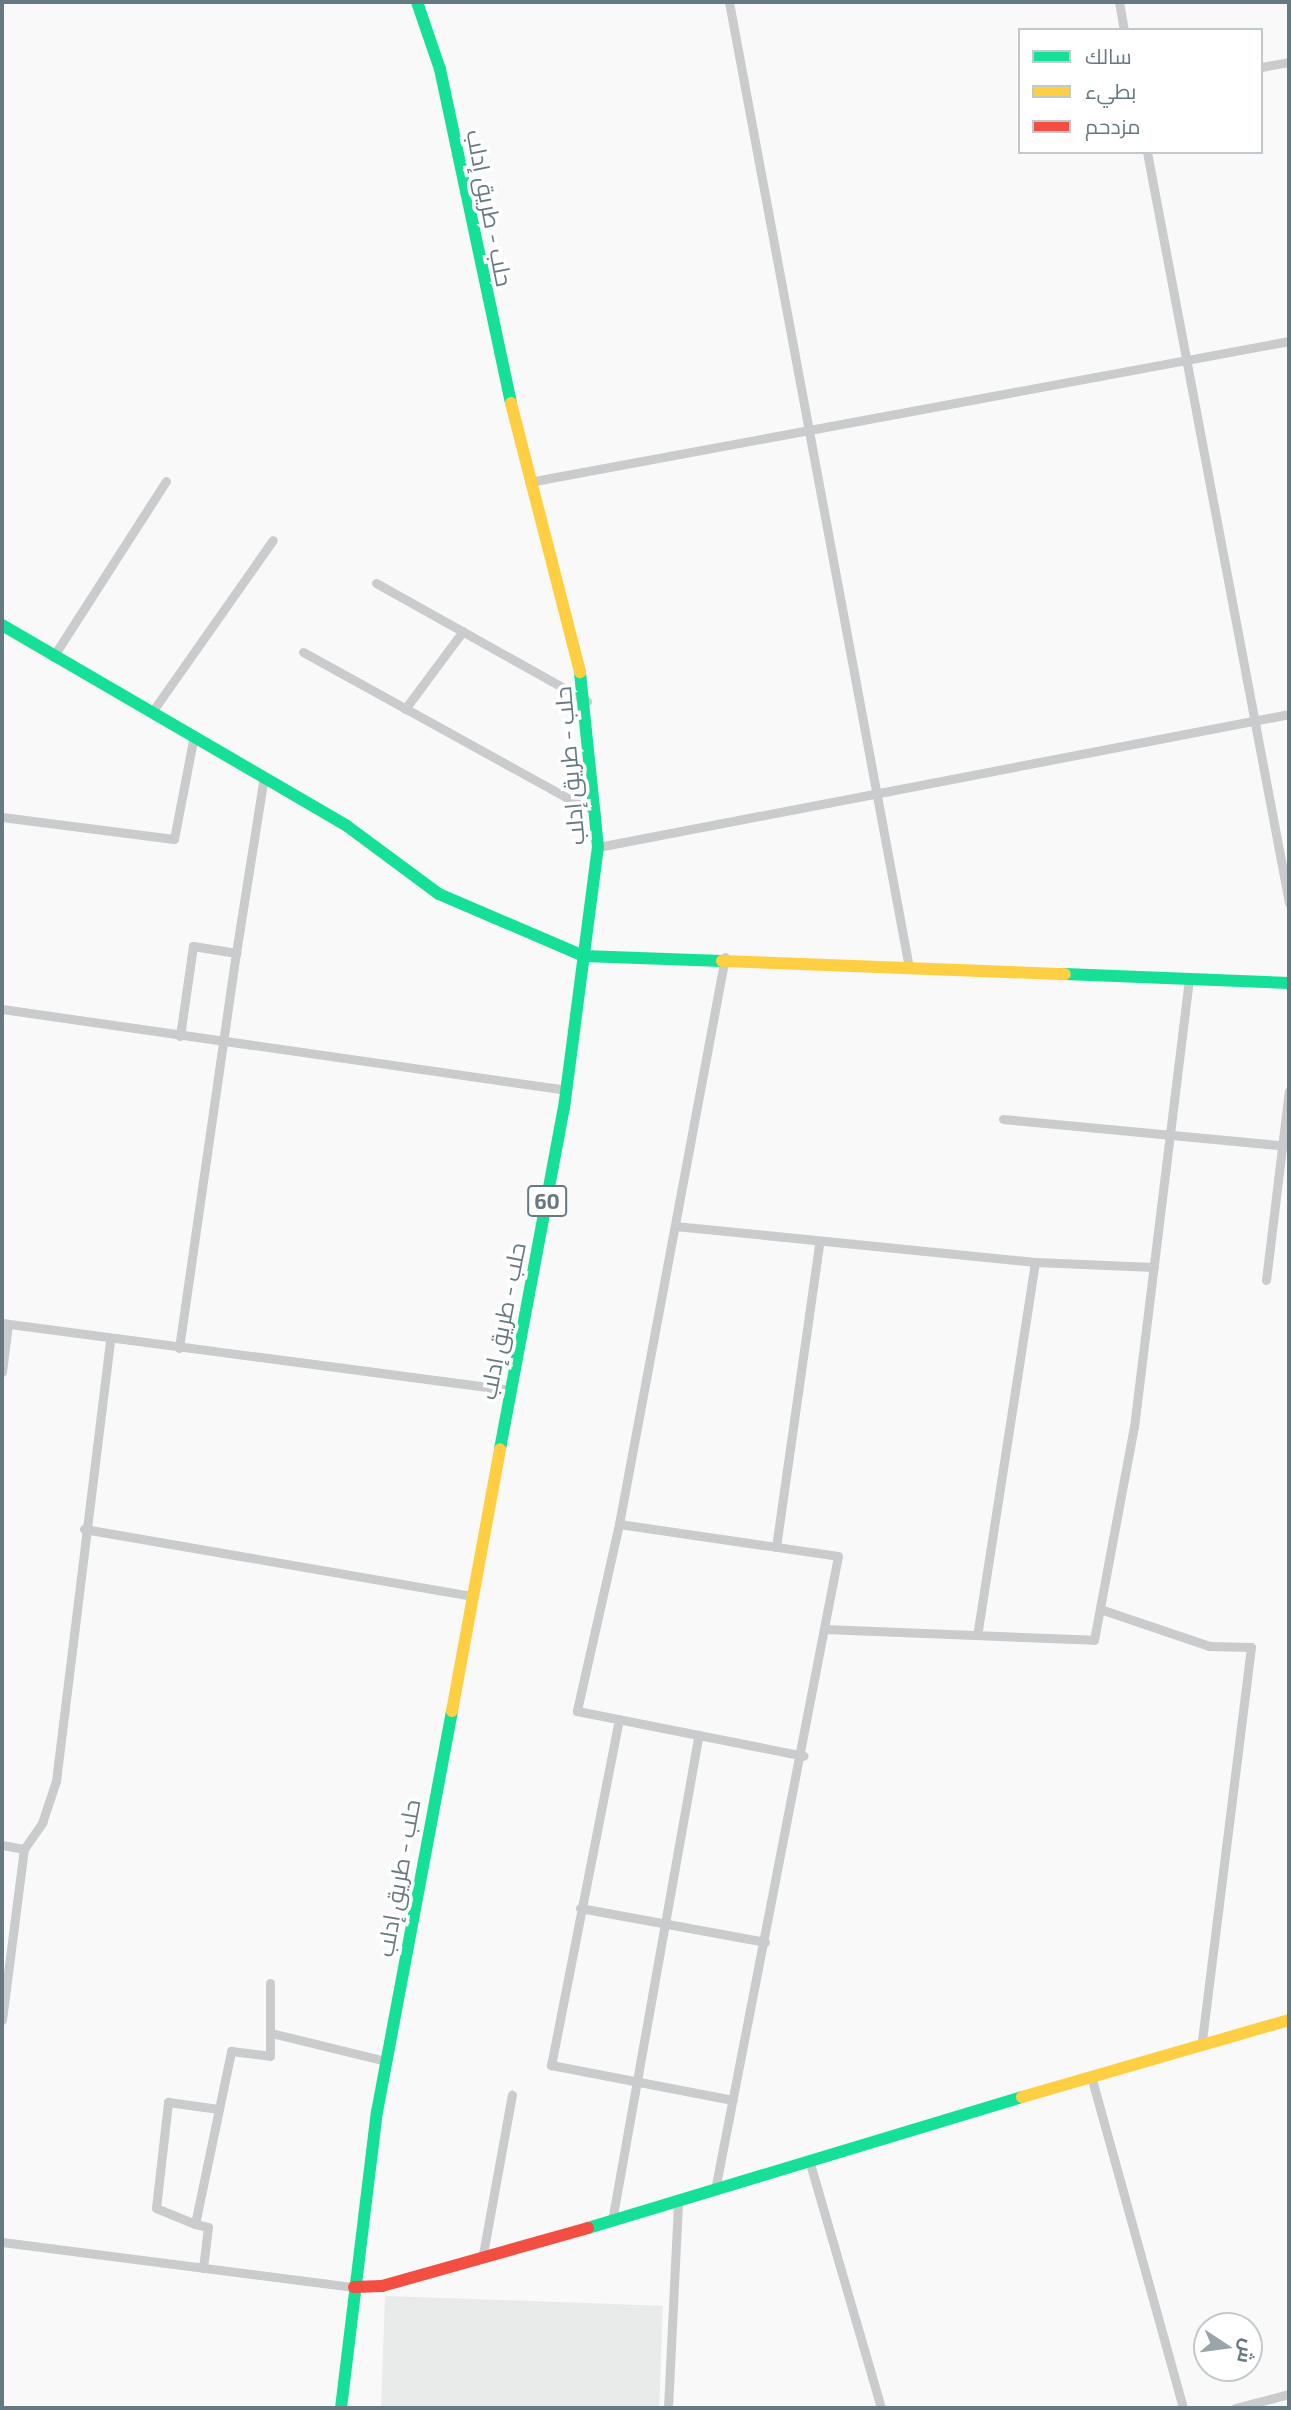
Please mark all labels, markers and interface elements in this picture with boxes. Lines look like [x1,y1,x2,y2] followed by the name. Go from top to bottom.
[1018,28,1263,154] legend
[1085,43,1132,68] text: سالك
[1085,78,1136,103] text: بطيء
[1085,113,1140,138] text: مزدحم
[461,127,519,289] street label: حلب - طريق إدلب
[548,685,590,847] street label: حلب - طريق إدلب
[526,1184,568,1218] road number: 60
[473,1240,531,1402] street label: حلب - طريق إدلب
[371,1797,425,1959] street label: حلب - طريق إدلب
[1193,2312,1263,2382] north arrow
[1233,2337,1261,2366] text: ش

